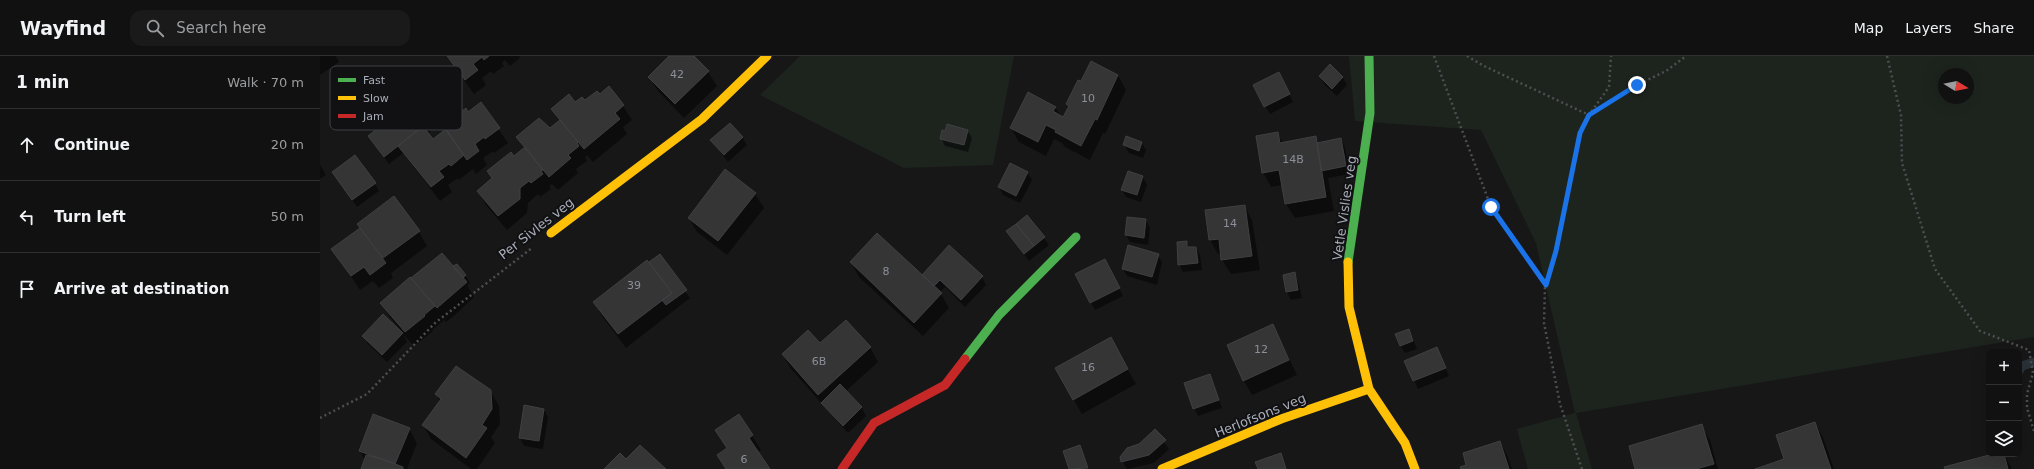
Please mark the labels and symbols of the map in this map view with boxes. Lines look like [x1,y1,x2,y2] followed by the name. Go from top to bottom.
[330,66,462,130] legend
[670,68,684,81] house number: 42
[1938,68,1974,104] north arrow
[363,74,386,87] text: Fast
[1628,76,1646,94] route end
[363,92,389,105] text: Slow
[1081,92,1095,105] house number: 10
[362,110,384,123] text: Jam
[1282,153,1304,166] house number: 14B
[1330,155,1359,261] street label: Vetle Vislies veg
[496,195,577,262] street label: Per Sivles veg
[1482,198,1500,216] route start
[1223,217,1237,230] house number: 14
[883,265,890,278] house number: 8
[627,279,641,292] house number: 39
[1254,343,1268,356] house number: 12
[812,355,826,368] house number: 6B
[1081,361,1095,374] house number: 16
[1212,390,1308,441] street label: Herlofsons veg
[741,453,748,466] house number: 6

